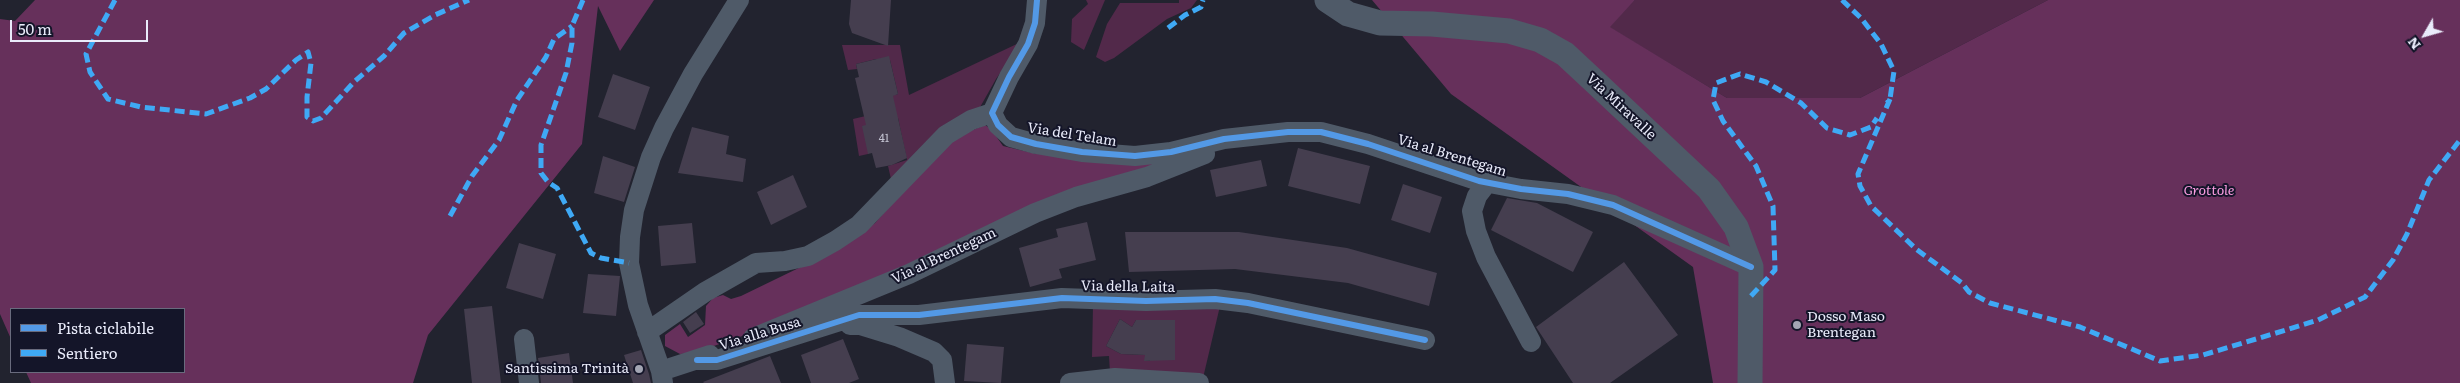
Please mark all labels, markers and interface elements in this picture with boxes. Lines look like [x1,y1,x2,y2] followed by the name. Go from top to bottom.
[12,10,150,42] scale bar
[2400,10,2450,60] north arrow
[18,17,52,40] text: 50 m
[2402,33,2425,55] text: N
[1583,70,1659,144] street label: Via Miravalle
[1026,120,1118,150] street label: Via del Telam
[1395,131,1509,181] street label: Via al Brentegam
[879,132,889,146] house number: 41
[2184,183,2234,199] park label: Grottole
[889,224,999,288] street label: Via al Brentegam
[1081,278,1175,296] street label: Via della Laita
[10,308,185,373] legend
[1807,309,1885,342] place label: Dosso Maso Brentegan
[717,314,803,354] street label: Via alla Busa
[57,316,154,339] text: Pista ciclabile
[1791,319,1803,331] marker: Dosso Maso Brentegan
[57,341,118,364] text: Sentiero
[505,361,629,377] place label: Santissima Trinità
[633,363,645,375] marker: Santissima Trinità

